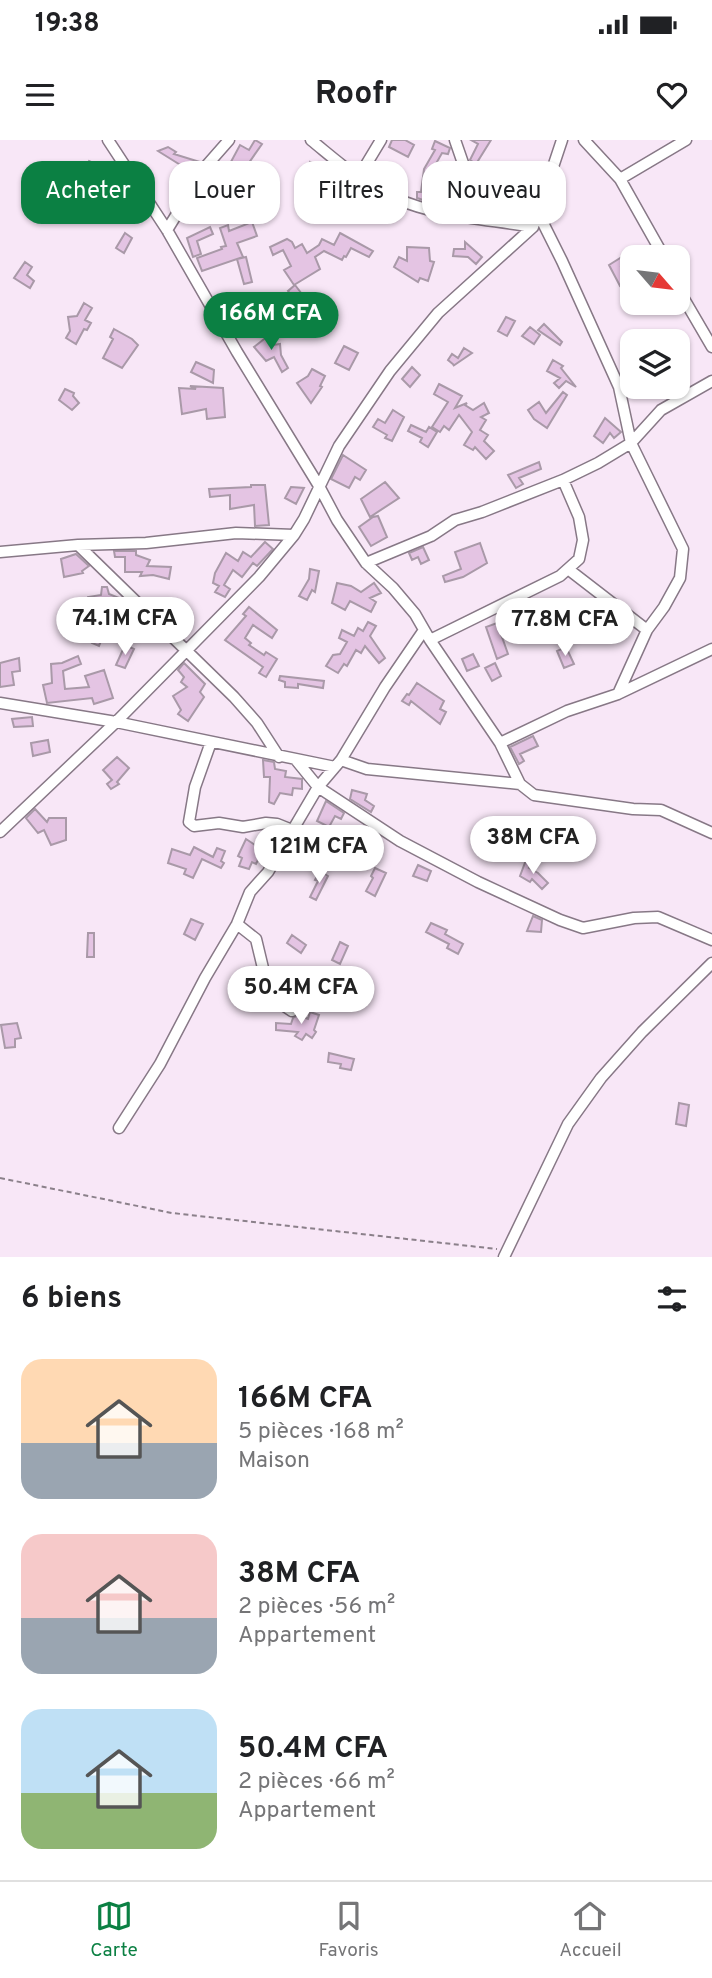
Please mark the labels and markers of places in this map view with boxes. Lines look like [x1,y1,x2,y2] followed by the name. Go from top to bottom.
[199,292,343,352] pin: 166M CFA
[45,598,205,657] pin: 74.1M CFA
[485,598,645,658] pin: 77.8M CFA
[468,816,598,876] pin: 38M CFA
[247,826,391,885] pin: 121M CFA
[221,966,381,1026] pin: 50.4M CFA

